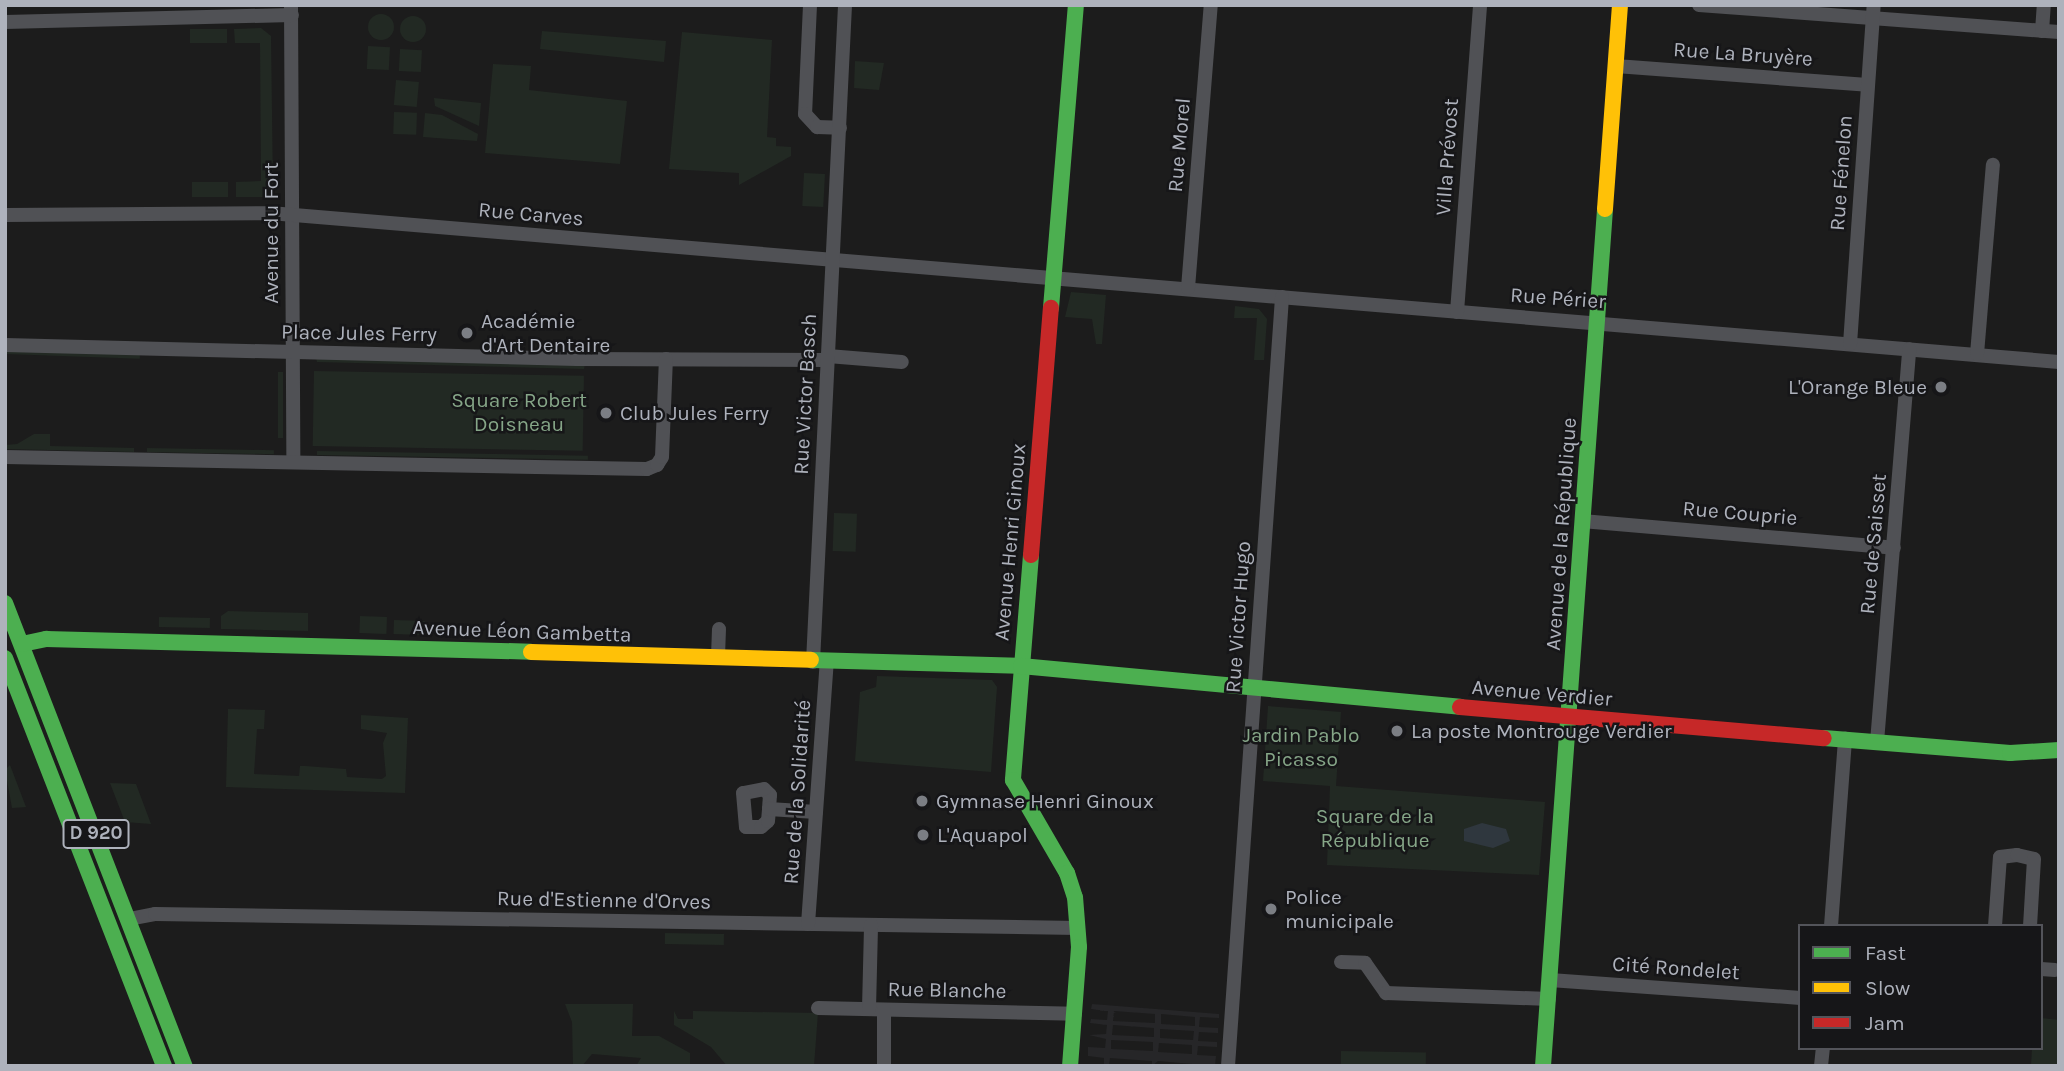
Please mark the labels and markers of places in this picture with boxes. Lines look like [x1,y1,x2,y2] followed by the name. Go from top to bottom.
[481,308,610,358] place label: Académie d'Art Dentaire
[459,325,475,341] marker: Académie d'Art Dentaire
[1788,374,1927,400] place label: L'Orange Bleue
[1933,379,1949,395] marker: L'Orange Bleue
[620,400,769,426] place label: Club Jules Ferry
[598,405,614,421] marker: Club Jules Ferry
[1411,718,1672,744] place label: La poste Montrouge Verdier
[1389,723,1405,739] marker: La poste Montrouge Verdier
[936,788,1154,814] place label: Gymnase Henri Ginoux
[914,793,930,809] marker: Gymnase Henri Ginoux
[937,822,1028,848] place label: L'Aquapol
[915,827,931,843] marker: L'Aquapol
[1285,884,1394,934] place label: Police municipale
[1263,901,1279,917] marker: Police municipale

